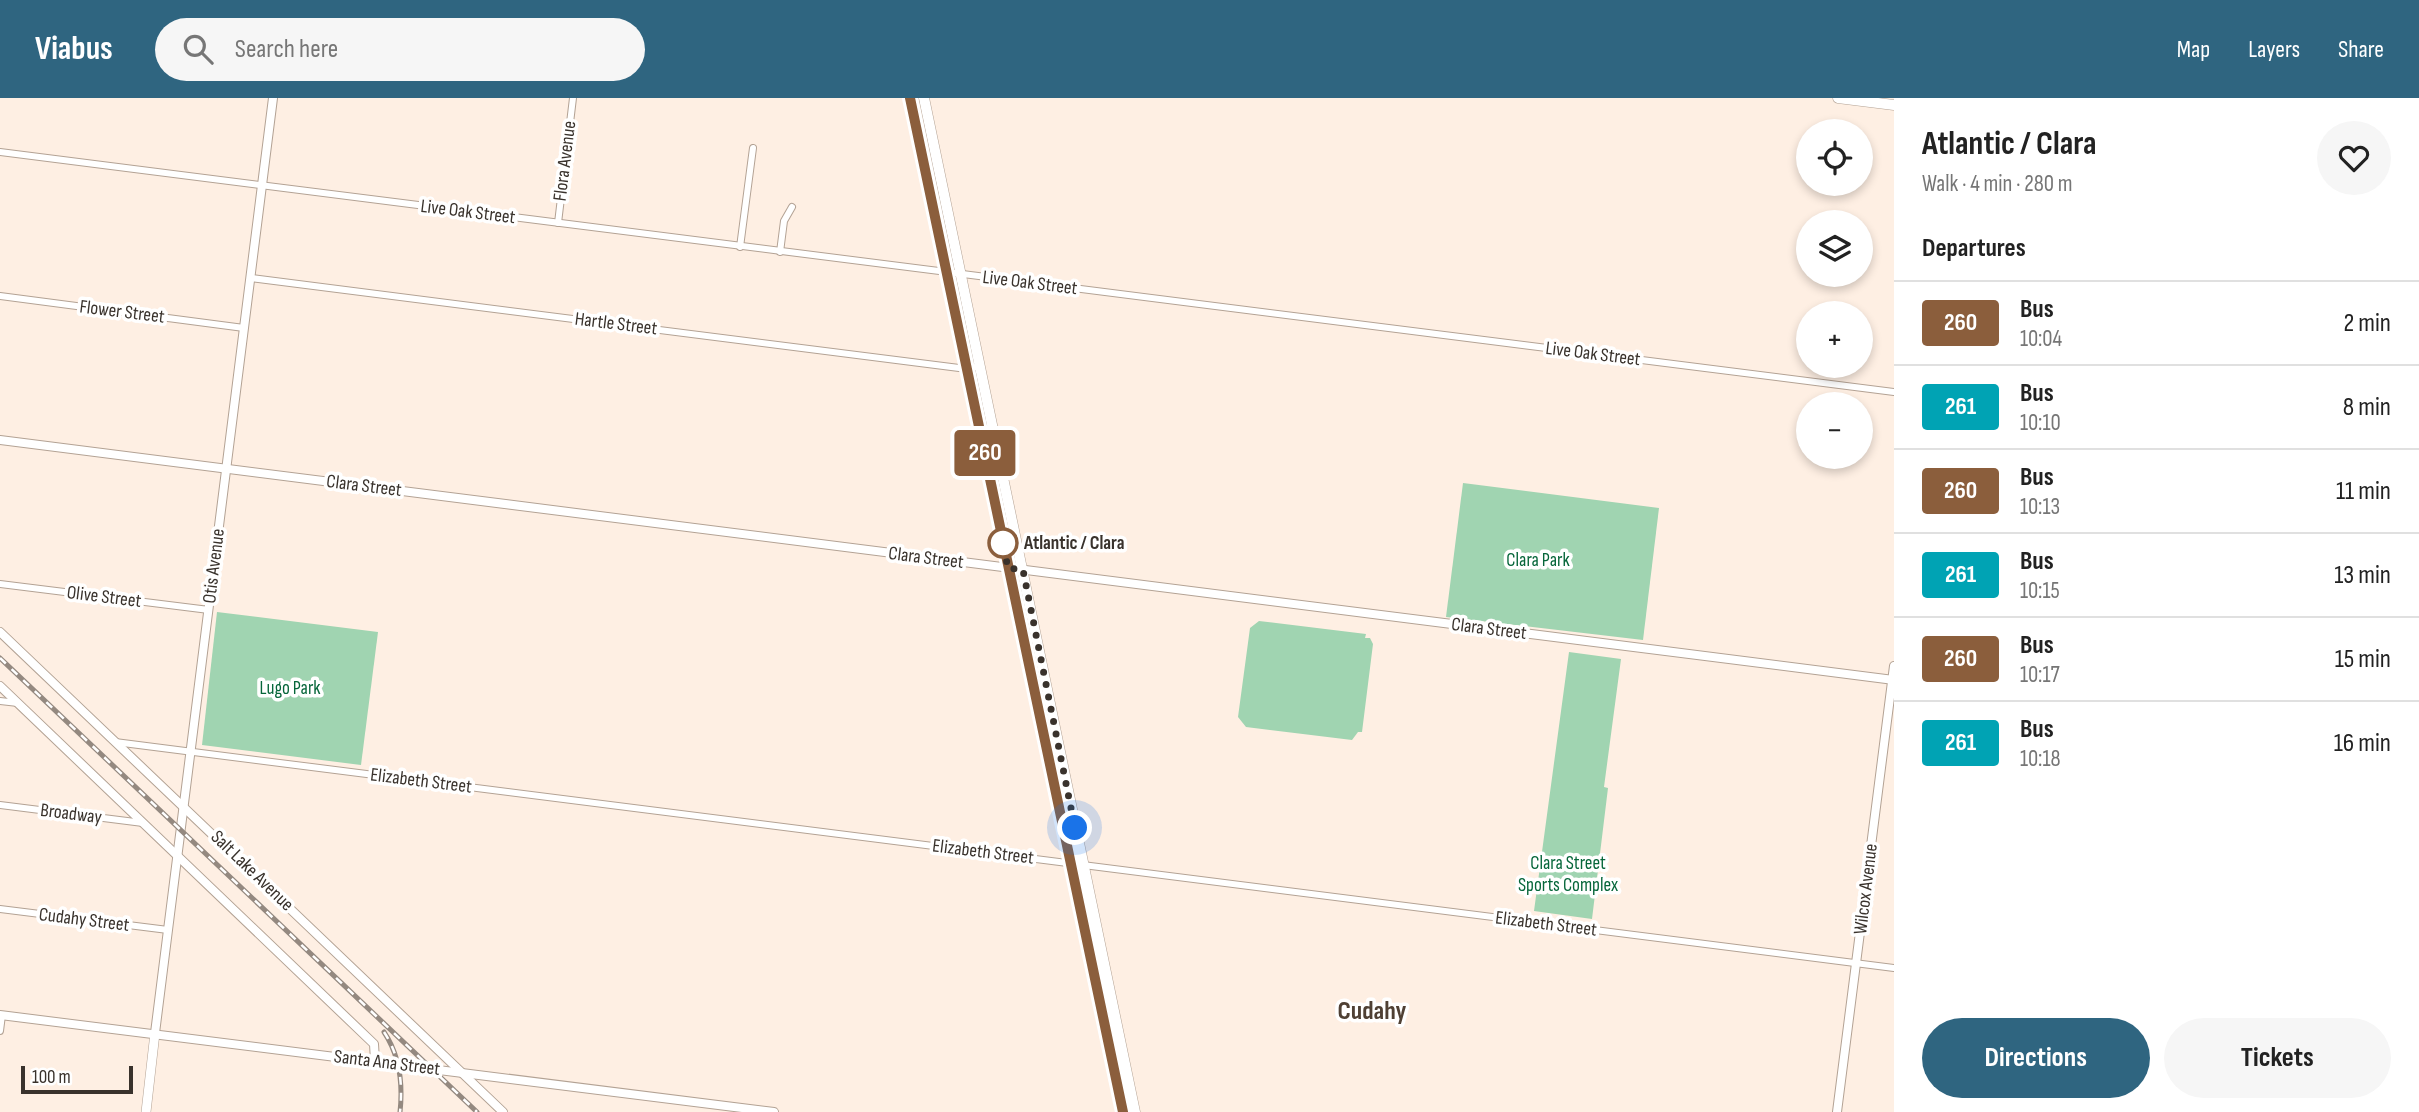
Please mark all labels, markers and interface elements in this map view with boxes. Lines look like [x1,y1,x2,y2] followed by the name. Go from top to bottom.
[155,18,645,81] search box
[35,29,113,69] text: Viabus
[179,30,217,68] icon: search
[235,34,338,65] text: Search here
[2177,35,2210,64] text: Map
[2248,35,2300,64] text: Layers
[2338,35,2384,64] text: Share
[1796,119,1873,469] map controls
[1796,119,1873,196] button: locate
[549,120,581,202] street label: Flora Avenue
[2317,121,2391,195] button: heart
[1922,124,2096,164] text: Atlantic / Clara
[1922,170,2072,198] text: Walk · 4 min · 280 m
[419,195,517,229] street label: Live Oak Street
[1796,210,1873,287] button: layers
[1922,233,2026,264] text: Departures
[981,266,1079,300] street label: Live Oak Street
[2020,294,2054,325] text: Bus
[78,295,166,329] street label: Flower Street
[1796,301,1873,378] button: +
[574,308,659,340] street label: Hartle Street
[1944,308,1977,337] text: 260
[2343,308,2391,339] text: 2 min
[2020,325,2062,353] text: 10:04
[1544,337,1642,371] street label: Live Oak Street
[2020,378,2054,409] text: Bus
[1796,392,1873,469] button: −
[1945,392,1976,421] text: 261
[2343,392,2391,423] text: 8 min
[2020,409,2061,437] text: 10:10
[945,430,1025,476] line badge: 260
[968,438,1002,467] text: 260
[2020,462,2054,493] text: Bus
[325,470,403,502] street label: Clara Street
[1944,476,1977,505] text: 260
[2336,476,2391,507] text: 11 min
[2020,493,2060,521] text: 10:13
[198,527,230,605] street label: Otis Avenue
[988,528,1018,558] marker: Atlantic / Clara
[1023,532,1124,555] place label: Atlantic / Clara
[887,542,965,574] street label: Clara Street
[2020,546,2054,577] text: Bus
[1506,549,1570,572] park label: Clara Park
[1945,560,1976,589] text: 261
[2334,560,2391,591] text: 13 min
[2020,577,2060,605] text: 10:15
[65,581,143,613] street label: Olive Street
[1450,613,1528,645] street label: Clara Street
[2020,630,2054,661] text: Bus
[1944,644,1977,673] text: 260
[2335,644,2391,675] text: 15 min
[2020,661,2060,689] text: 10:17
[259,677,321,700] park label: Lugo Park
[2020,714,2054,745] text: Bus
[1945,728,1976,757] text: 261
[2334,728,2391,759] text: 16 min
[2020,745,2061,773] text: 10:18
[369,763,473,799] street label: Elizabeth Street
[39,799,104,829] street label: Broadway
[1057,810,1092,845] your location
[206,826,298,916] street label: Salt Lake Avenue
[931,834,1035,870] street label: Elizabeth Street
[1849,842,1883,936] street label: Wilcox Avenue
[1518,852,1618,897] park label: Clara Street Sports Complex
[38,903,131,937] street label: Cudahy Street
[1494,906,1598,942] street label: Elizabeth Street
[1338,996,1407,1027] district label: Cudahy
[1922,1018,2150,1098] button: Directions
[2164,1018,2391,1098] button: Tickets
[333,1045,442,1081] street label: Santa Ana Street
[21,1063,133,1095] scale bar
[32,1066,71,1089] text: 100 m

